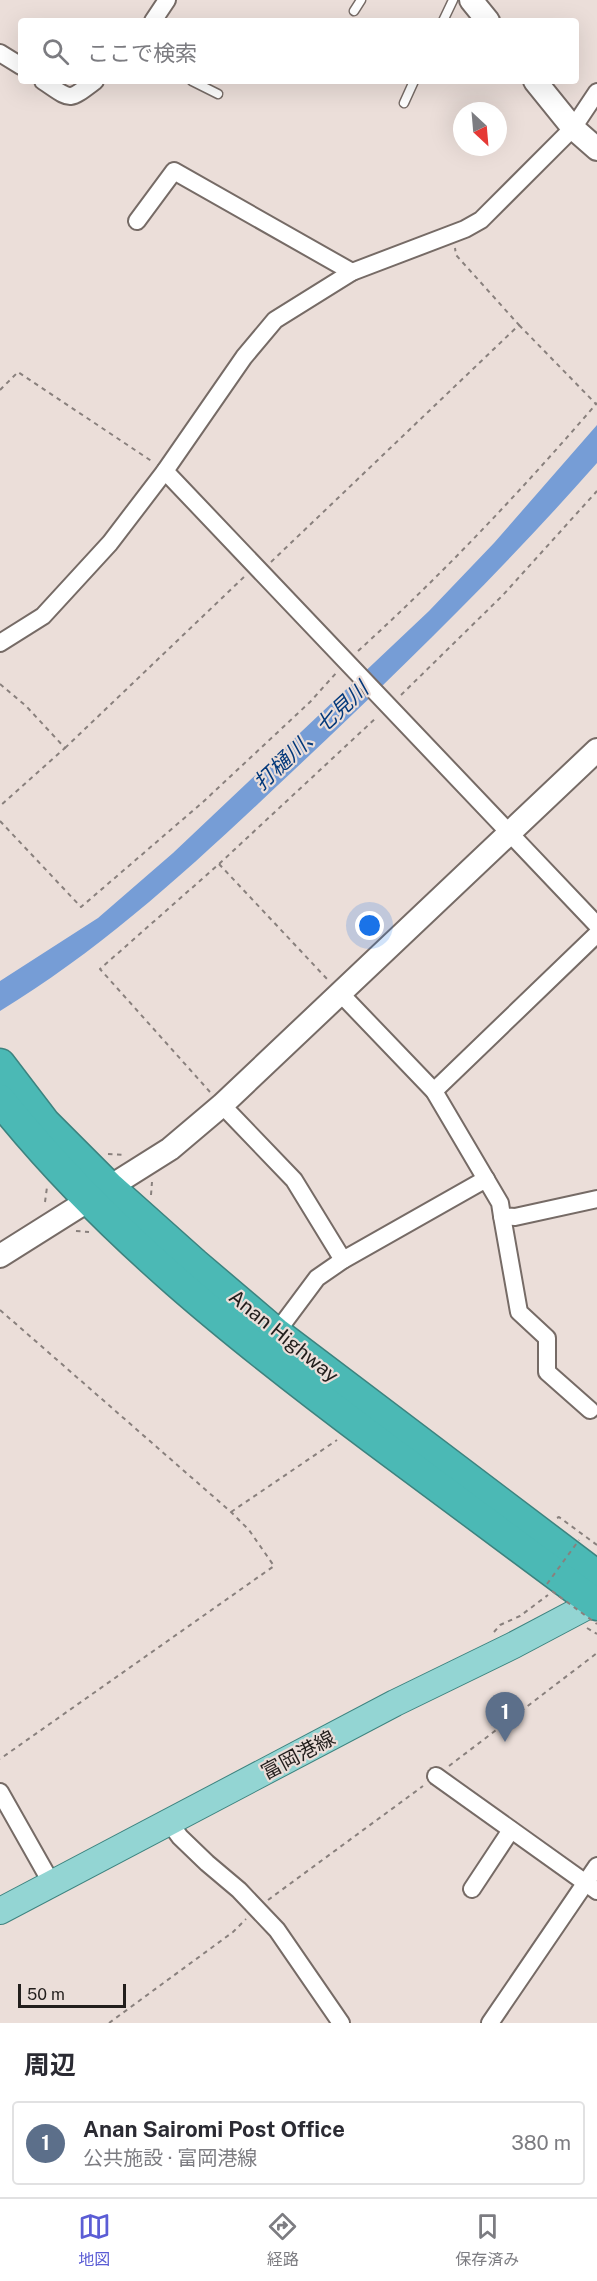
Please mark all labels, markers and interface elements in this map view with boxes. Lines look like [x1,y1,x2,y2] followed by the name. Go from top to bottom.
[18,18,579,84] search box
[39,35,72,68] icon: search
[87,40,197,66] text: ここで検索
[453,102,507,156] north arrow
[248,675,374,795] water label: 打樋川、七見川
[355,911,384,940] your location
[224,1285,344,1388] street label: Anan Highway
[486,1692,524,1742] pin: 1
[257,1726,339,1784] street label: 富岡港線
[18,1981,126,2008] scale bar
[27,1985,65,2004] text: 50 m
[24,2049,76,2080] text: 周辺
[83,2116,345,2142] text: Anan Sairomi Post Office
[41,2131,50,2155] text: 1
[511,2131,571,2155] text: 380 m
[83,2146,257,2170] text: 公共施設 · 富岡港線
[78,2210,111,2270] tab: 地図
[266,2210,299,2270] tab: 経路
[455,2210,519,2270] tab: 保存済み

